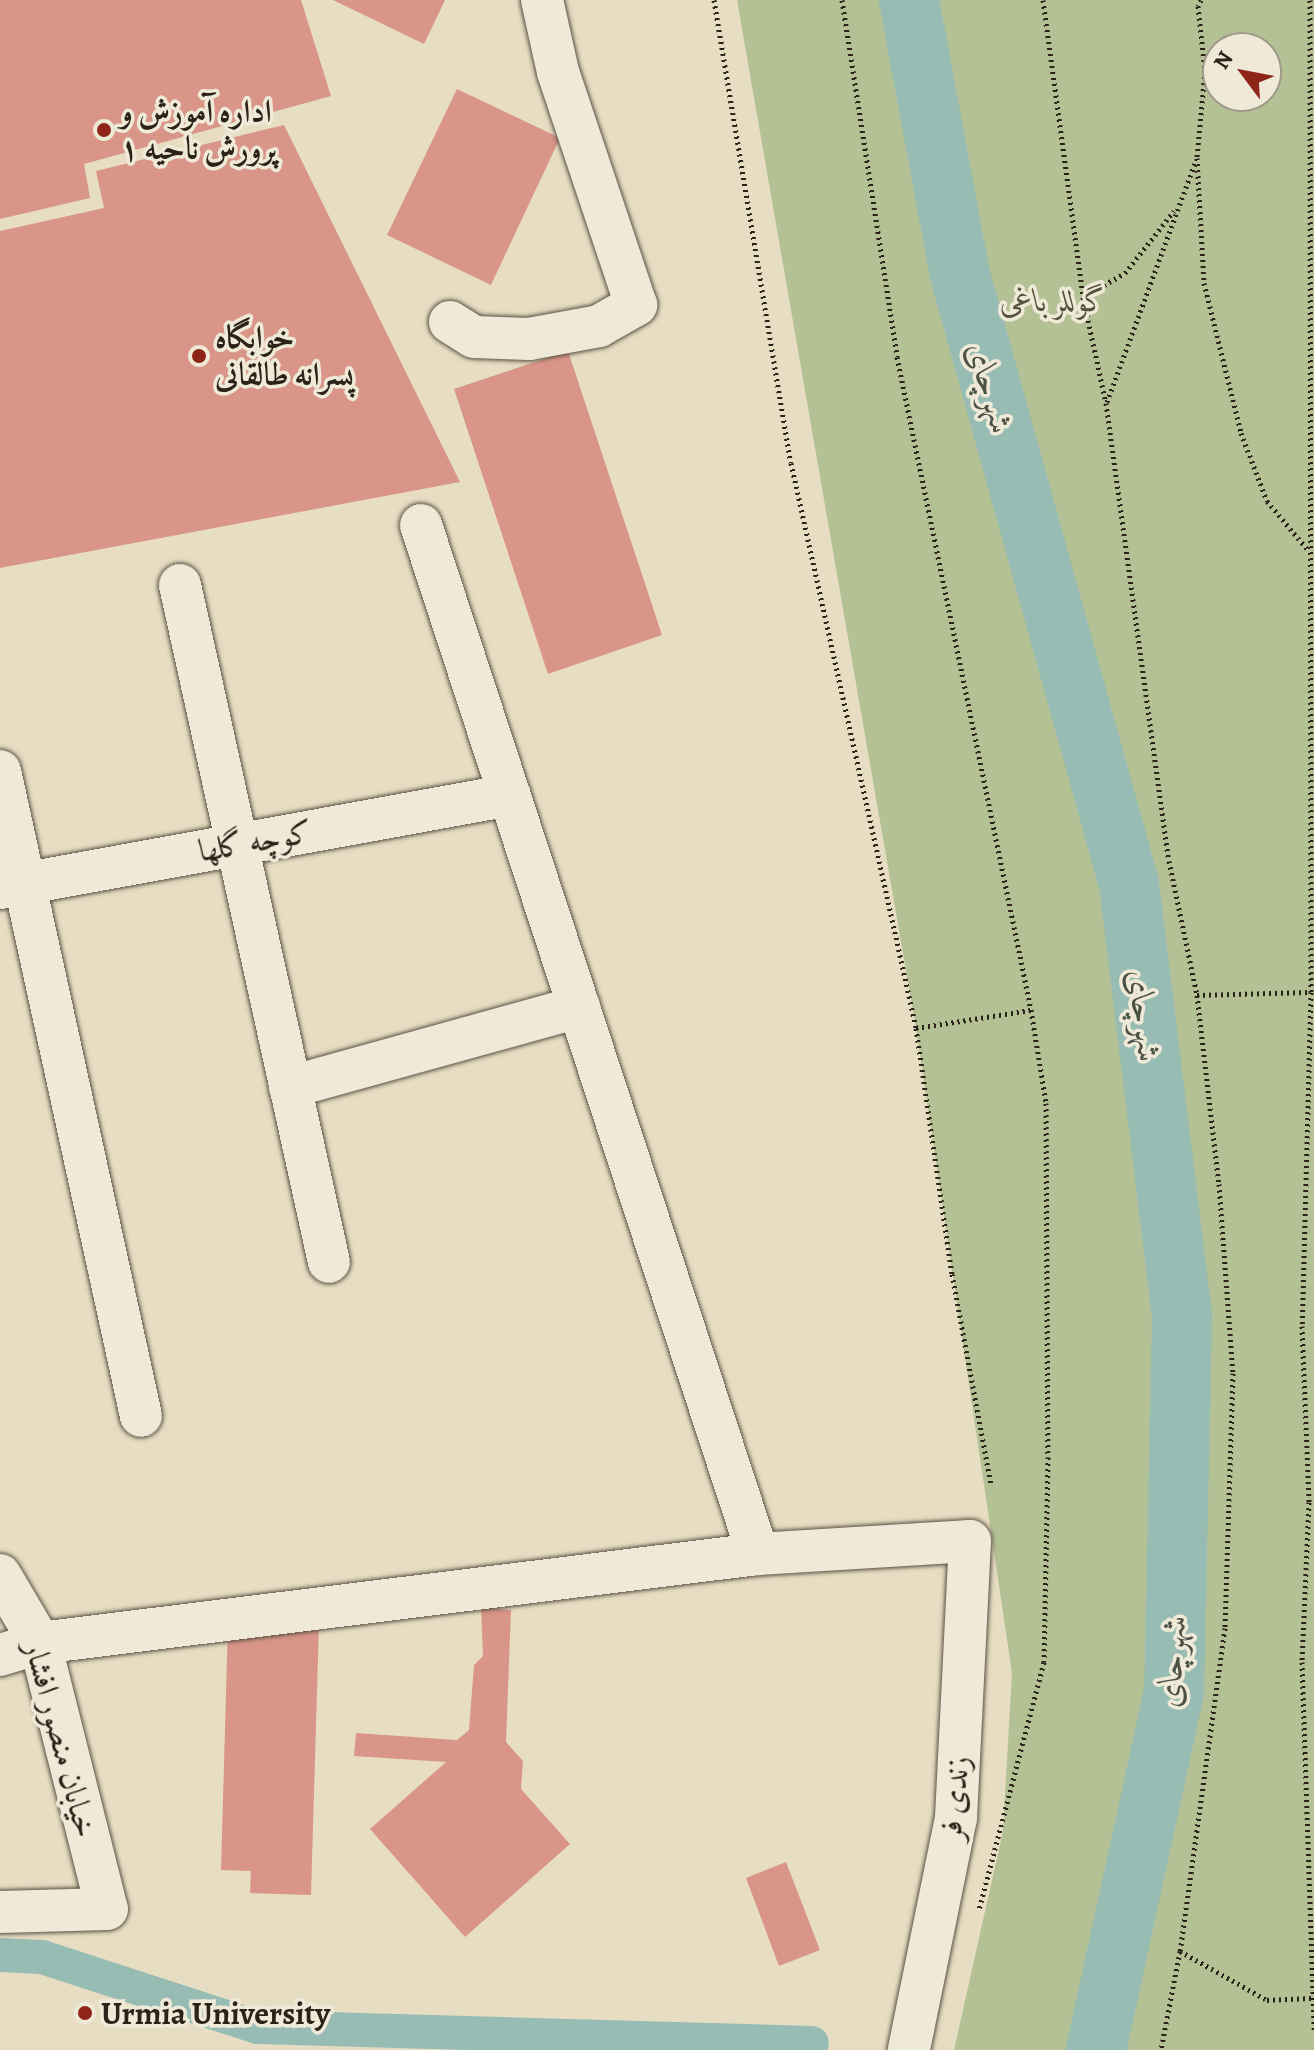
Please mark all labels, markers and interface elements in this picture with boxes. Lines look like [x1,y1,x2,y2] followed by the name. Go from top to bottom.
[1202,32,1282,112] north arrow
[1206,46,1240,75] text: N
[120,93,277,168] place label: اداره آموزش و پرورش ناحیه ۱
[95,121,113,139] marker: اداره آموزش و پرورش ناحیه ۱
[1000,281,1108,319] park label: گوللر باغی
[215,319,354,394] place label: خوابگاه پسرانه طالقانی
[959,338,1023,438] water label: شهرچای
[190,347,208,365] marker: خوابگاه پسرانه طالقانی
[195,812,315,870] street label: کوچه گلها
[1119,967,1171,1065] water label: شهرچای
[1147,1613,1195,1709] water label: شهرچای
[16,1636,106,1842] street label: خیابان منصور افشار
[930,1754,978,1842] street label: زندی فر
[101,1994,330,2032] place label: Urmia University
[76,2004,94,2022] marker: Urmia University

